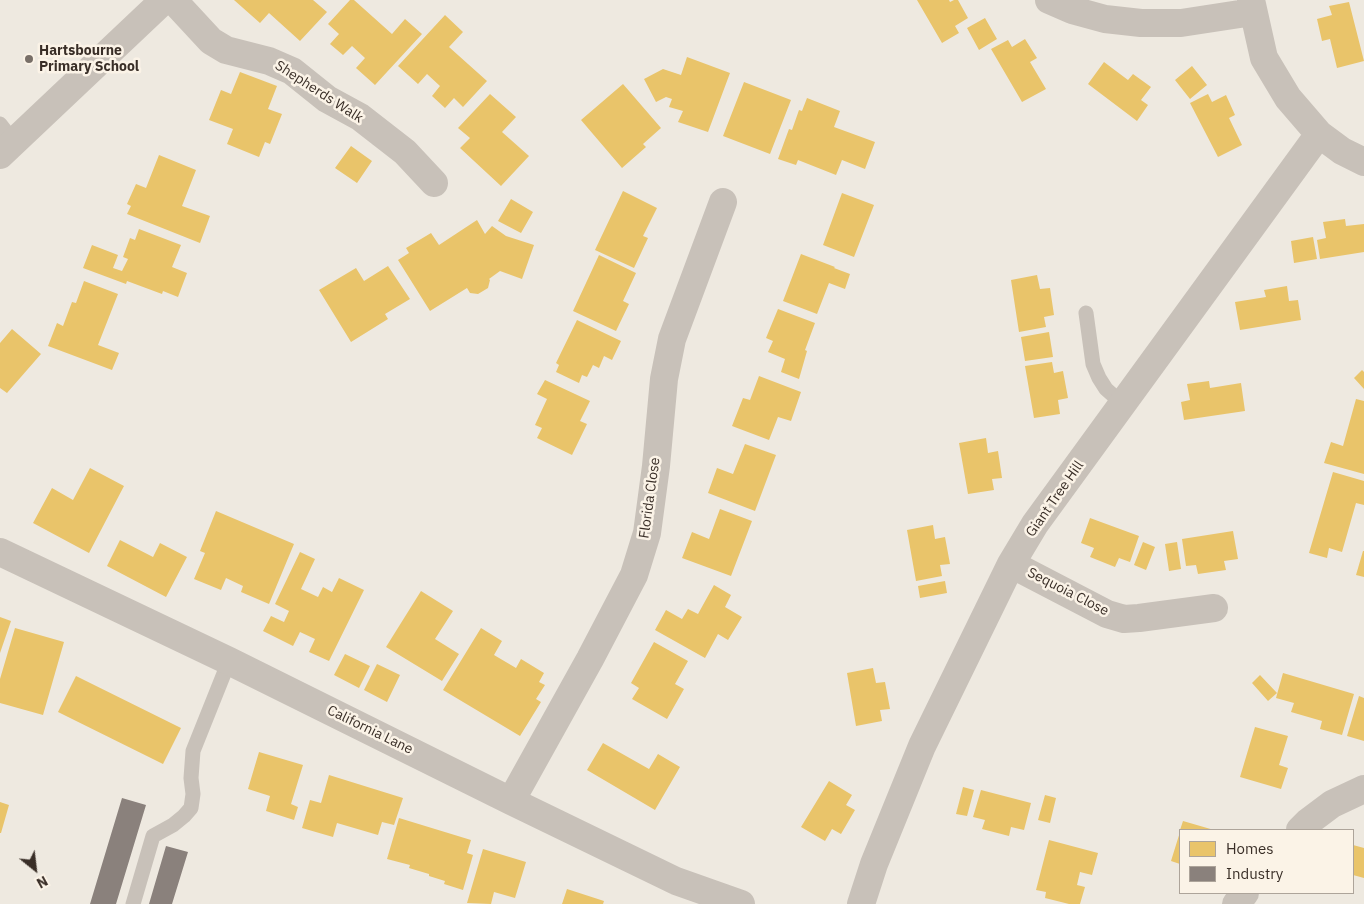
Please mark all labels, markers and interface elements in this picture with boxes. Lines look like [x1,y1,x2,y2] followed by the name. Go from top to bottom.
[39,43,139,75] place label: Hartsbourne Primary School
[23,53,35,65] marker: Hartsbourne Primary School
[272,57,366,127] street label: Shepherds Walk
[636,456,664,540] street label: Florida Close
[1023,458,1087,540] street label: Giant Tree Hill
[1025,564,1111,620] street label: Sequoia Close
[324,702,416,758] street label: California Lane
[1179,829,1354,894] legend
[1226,839,1274,858] text: Homes
[10,844,60,894] north arrow
[1226,864,1283,883] text: Industry
[33,872,51,892] text: N

